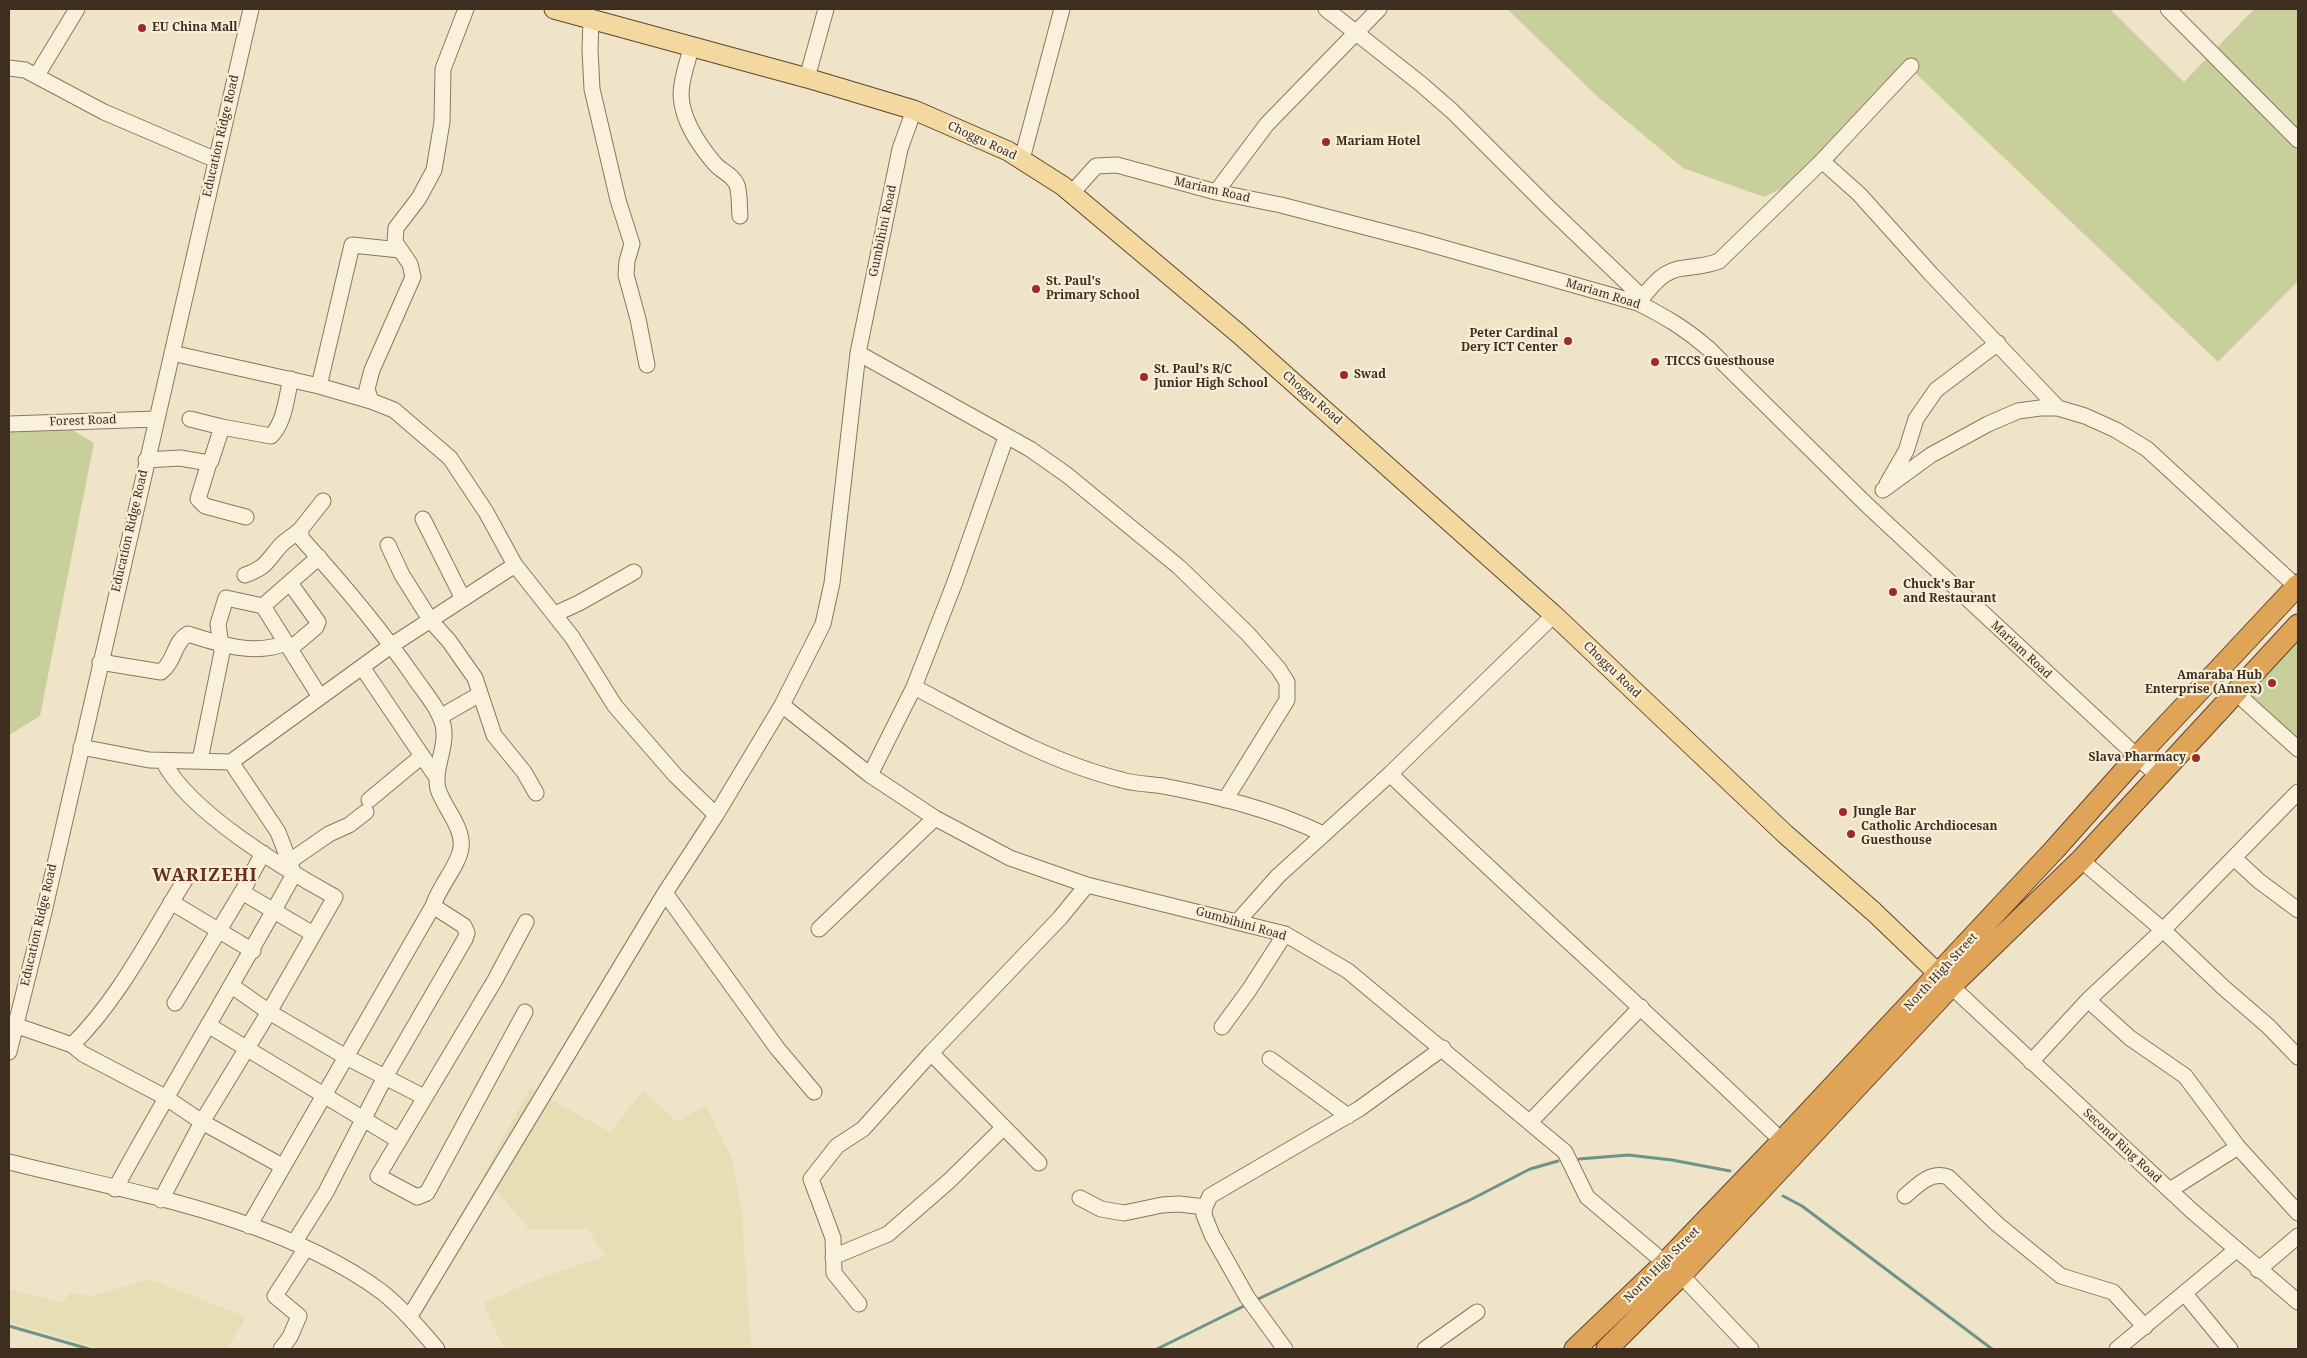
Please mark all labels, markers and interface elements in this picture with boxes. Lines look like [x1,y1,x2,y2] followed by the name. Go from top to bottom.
[152,21,238,35] place label: EU China Mall
[136,22,148,34] marker: EU China Mall
[200,73,242,199] street label: Education Ridge Road
[945,119,1019,163] street label: Choggu Road
[1336,135,1420,149] place label: Mariam Hotel
[1320,136,1332,148] marker: Mariam Hotel
[1173,174,1251,206] street label: Mariam Road
[866,184,900,278] street label: Gumbihini Road
[1046,275,1140,303] place label: St. Paul's Primary School
[1564,276,1642,312] street label: Mariam Road
[1030,283,1042,295] marker: St. Paul's Primary School
[1461,327,1558,355] place label: Peter Cardinal Dery ICT Center
[1562,335,1574,347] marker: Peter Cardinal Dery ICT Center
[1665,355,1775,369] place label: TICCS Guesthouse
[1649,356,1661,368] marker: TICCS Guesthouse
[1154,363,1268,391] place label: St. Paul's R/C Junior High School
[1279,368,1345,428] street label: Choggu Road
[1354,368,1386,382] place label: Swad
[1338,369,1350,381] marker: Swad
[1138,371,1150,383] marker: St. Paul's R/C Junior High School
[49,413,117,429] street label: Forest Road
[109,468,151,594] street label: Education Ridge Road
[1903,578,1996,606] place label: Chuck's Bar and Restaurant
[1887,586,1899,598] marker: Chuck's Bar and Restaurant
[1988,618,2054,682] street label: Mariam Road
[1580,639,1644,701] street label: Choggu Road
[2145,669,2262,697] place label: Amaraba Hub Enterprise (Annex)
[2266,677,2278,689] marker: Amaraba Hub Enterprise (Annex)
[2089,751,2186,765] place label: Slava Pharmacy
[2190,752,2202,764] marker: Slava Pharmacy
[1853,805,1916,819] place label: Jungle Bar
[1837,806,1849,818] marker: Jungle Bar
[1861,820,1998,848] place label: Catholic Archdiocesan Guesthouse
[1845,828,1857,840] marker: Catholic Archdiocesan Guesthouse
[18,862,60,988] street label: Education Ridge Road
[151,865,259,887] district label: WARIZEHI
[1194,904,1288,944] street label: Gumbihini Road
[1901,930,1981,1014] street label: North High Street
[2080,1106,2164,1186] street label: Second Ring Road
[1621,1224,1703,1306] street label: North High Street

